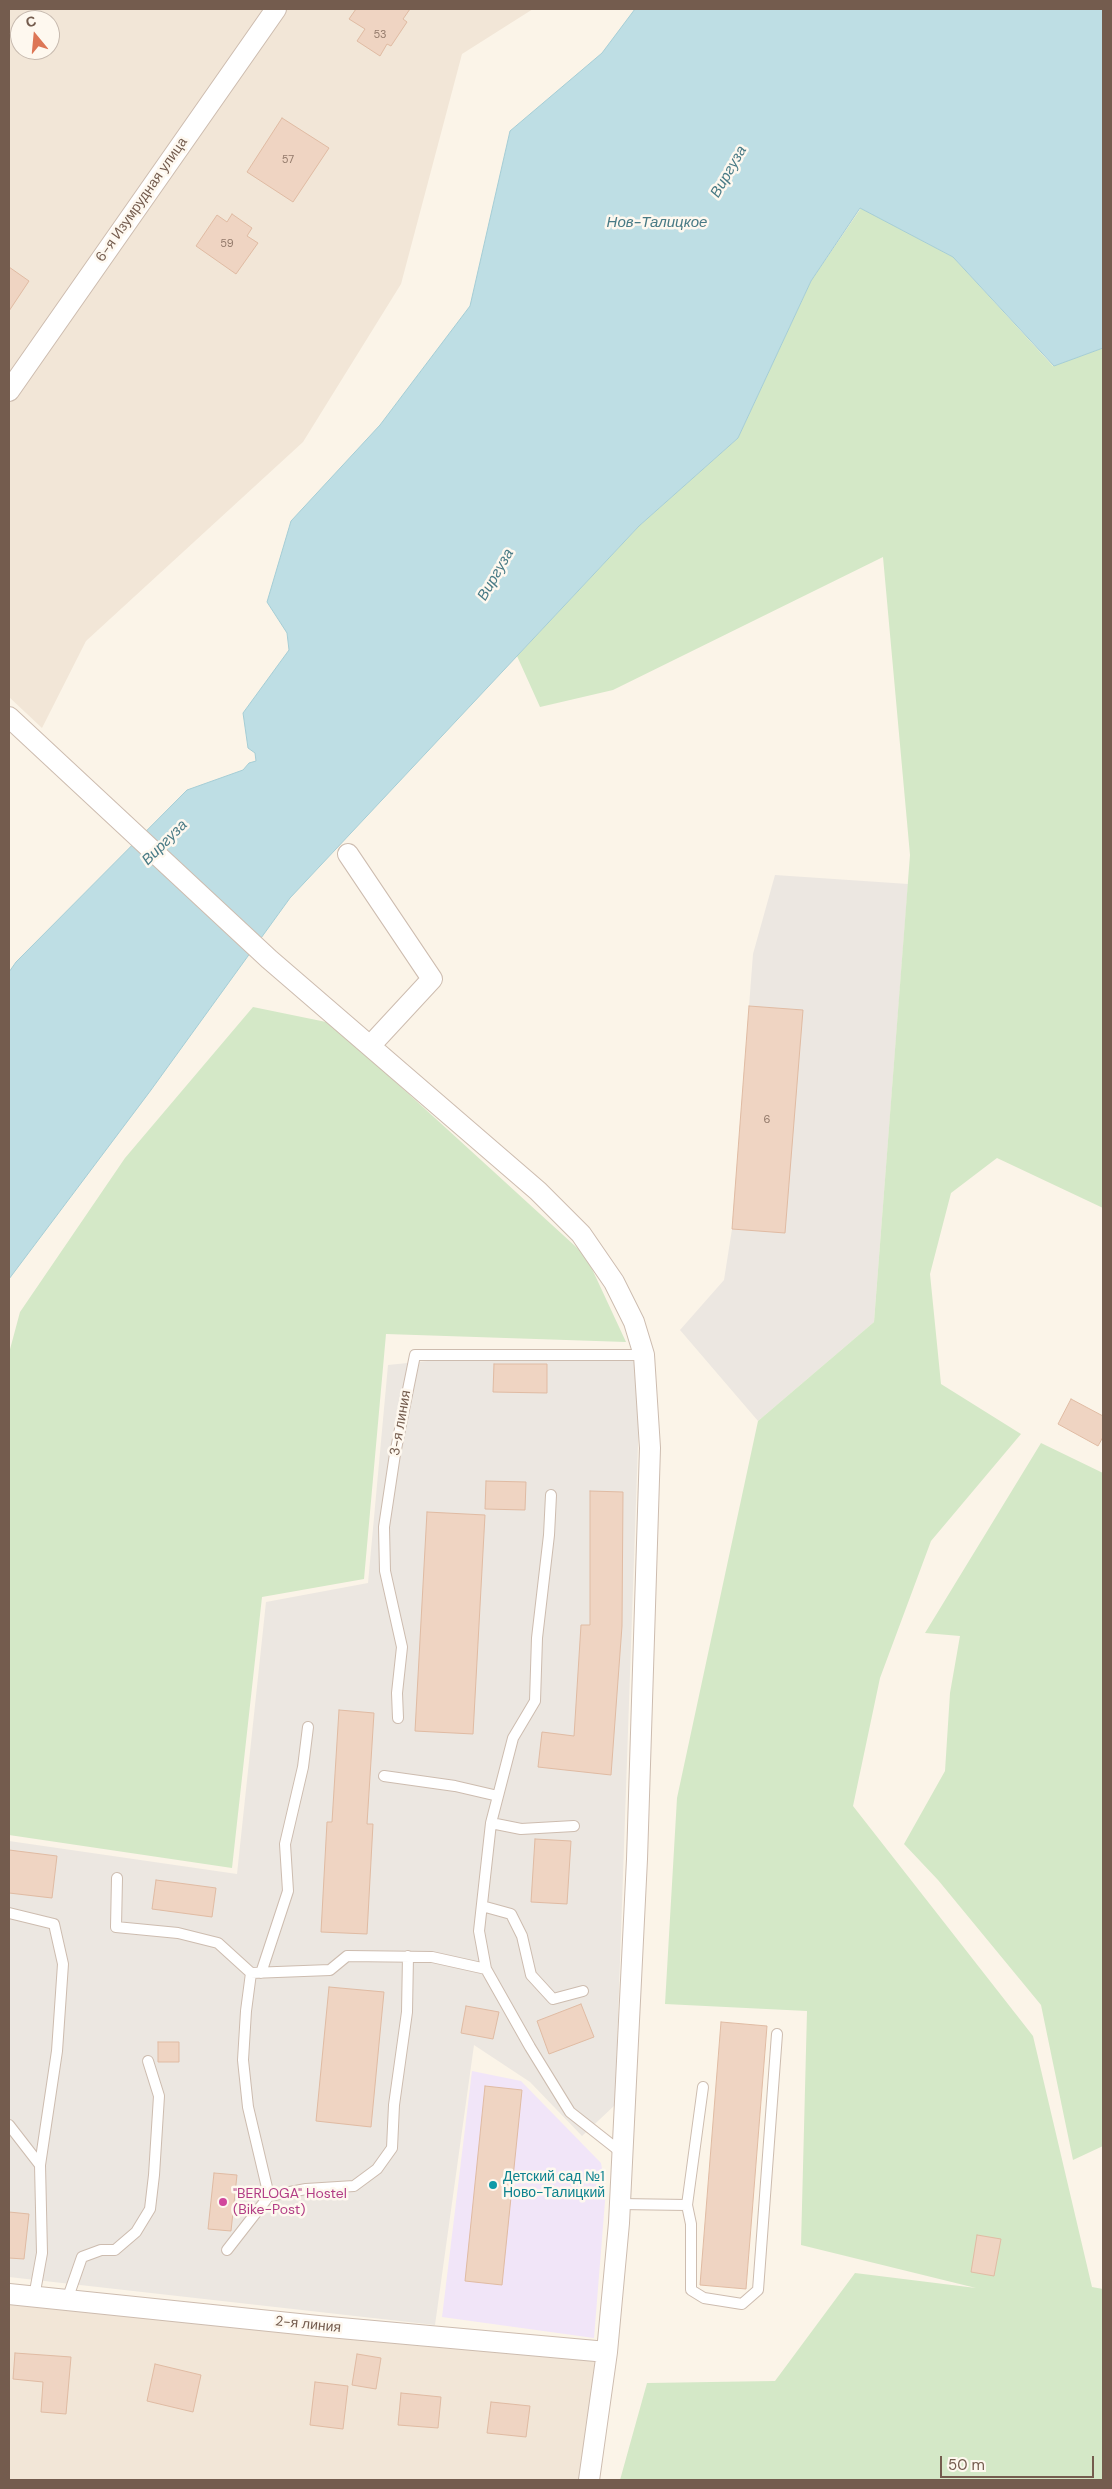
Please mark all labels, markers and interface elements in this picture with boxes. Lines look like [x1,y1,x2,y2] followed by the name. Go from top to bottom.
[10,10,60,60] north arrow
[23,12,38,32] text: С
[373,28,387,42] house number: 53
[93,135,191,265] street label: 6-я Изумрудная улица
[707,143,751,201] water label: Виргуза
[282,153,294,167] house number: 57
[607,214,707,232] water label: Нов-Талицкое
[220,237,234,251] house number: 59
[474,546,518,604] water label: Виргуза
[139,817,191,869] water label: Виргуза
[764,1113,770,1127] house number: 6
[387,1389,415,1457] street label: 3-я линия
[503,2169,605,2202] place label: Детский сад №1 Ново-Талицкий
[487,2179,499,2191] marker: Детский сад №1 Ново-Талицкий
[233,2186,347,2218] place label: "BERLOGA" Hostel (Bike-Post)
[217,2196,229,2208] marker: "BERLOGA" Hostel (Bike-Post)
[274,2313,342,2337] street label: 2-я линия
[942,2446,1096,2478] scale bar
[948,2455,985,2475] text: 50 m

